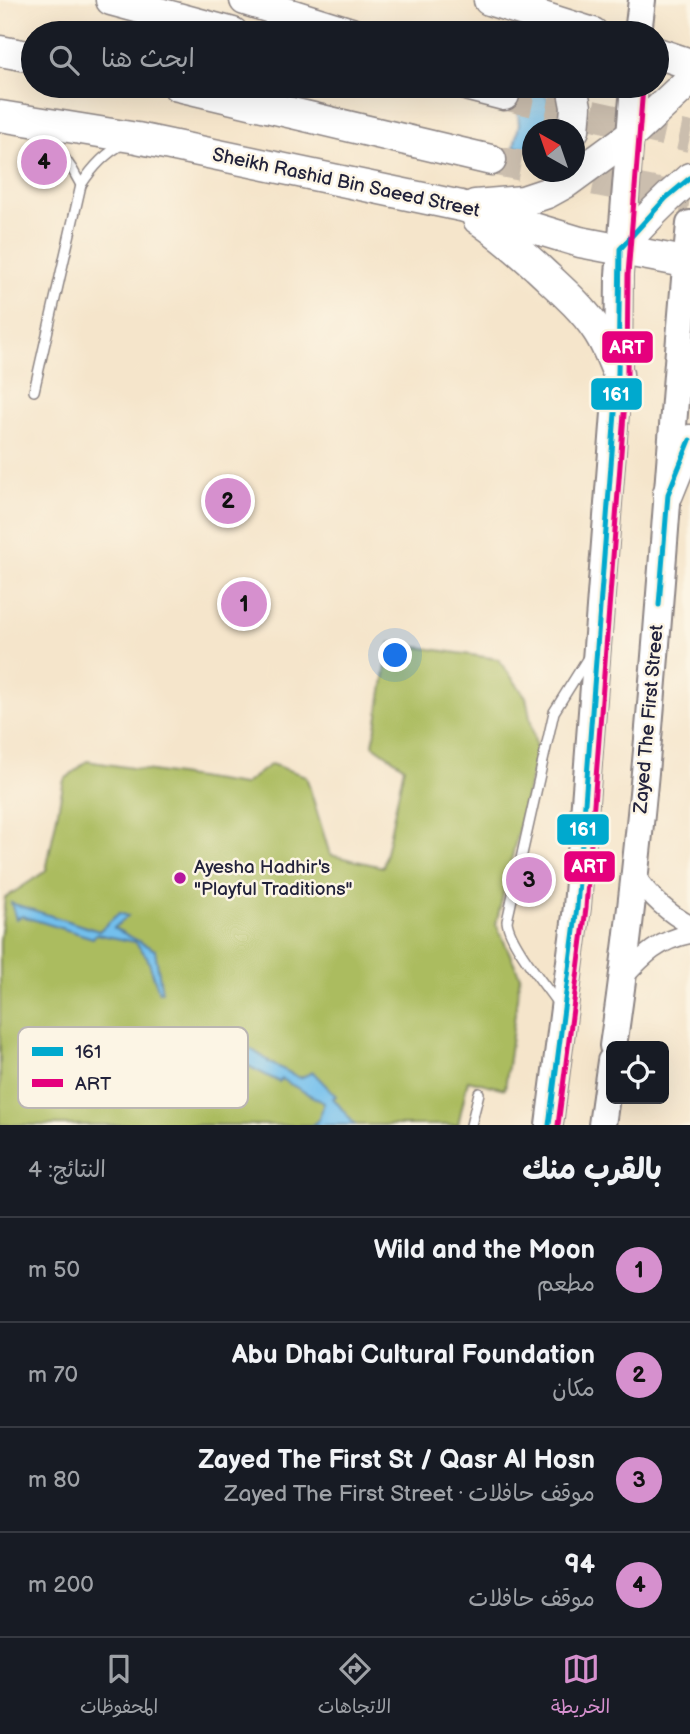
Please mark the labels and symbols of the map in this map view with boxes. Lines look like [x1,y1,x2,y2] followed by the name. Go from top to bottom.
[522,119,585,182] north arrow
[21,136,67,188] pin: 4
[210,143,482,223] street label: Sheikh Rashid Bin Saeed Street
[601,330,654,364] line badge: ART
[608,337,645,360] text: ART
[590,377,643,411] line badge: 161
[602,384,630,407] text: 161
[205,475,251,527] pin: 2
[221,578,267,630] pin: 1
[629,624,669,815] street label: Zayed The First Street
[378,638,412,672] your location
[556,813,610,846] line badge: 161
[569,819,597,842] text: 161
[563,850,616,883] line badge: ART
[506,854,552,906] pin: 3
[194,856,353,901] place label: Ayesha Hadhir's "Playful Traditions"
[570,856,607,879] text: ART
[172,870,188,886] marker: Ayesha Hadhir's "Playful Traditions"
[18,1027,248,1108] legend
[75,1041,101,1064] text: 161
[75,1073,112,1096] text: ART

